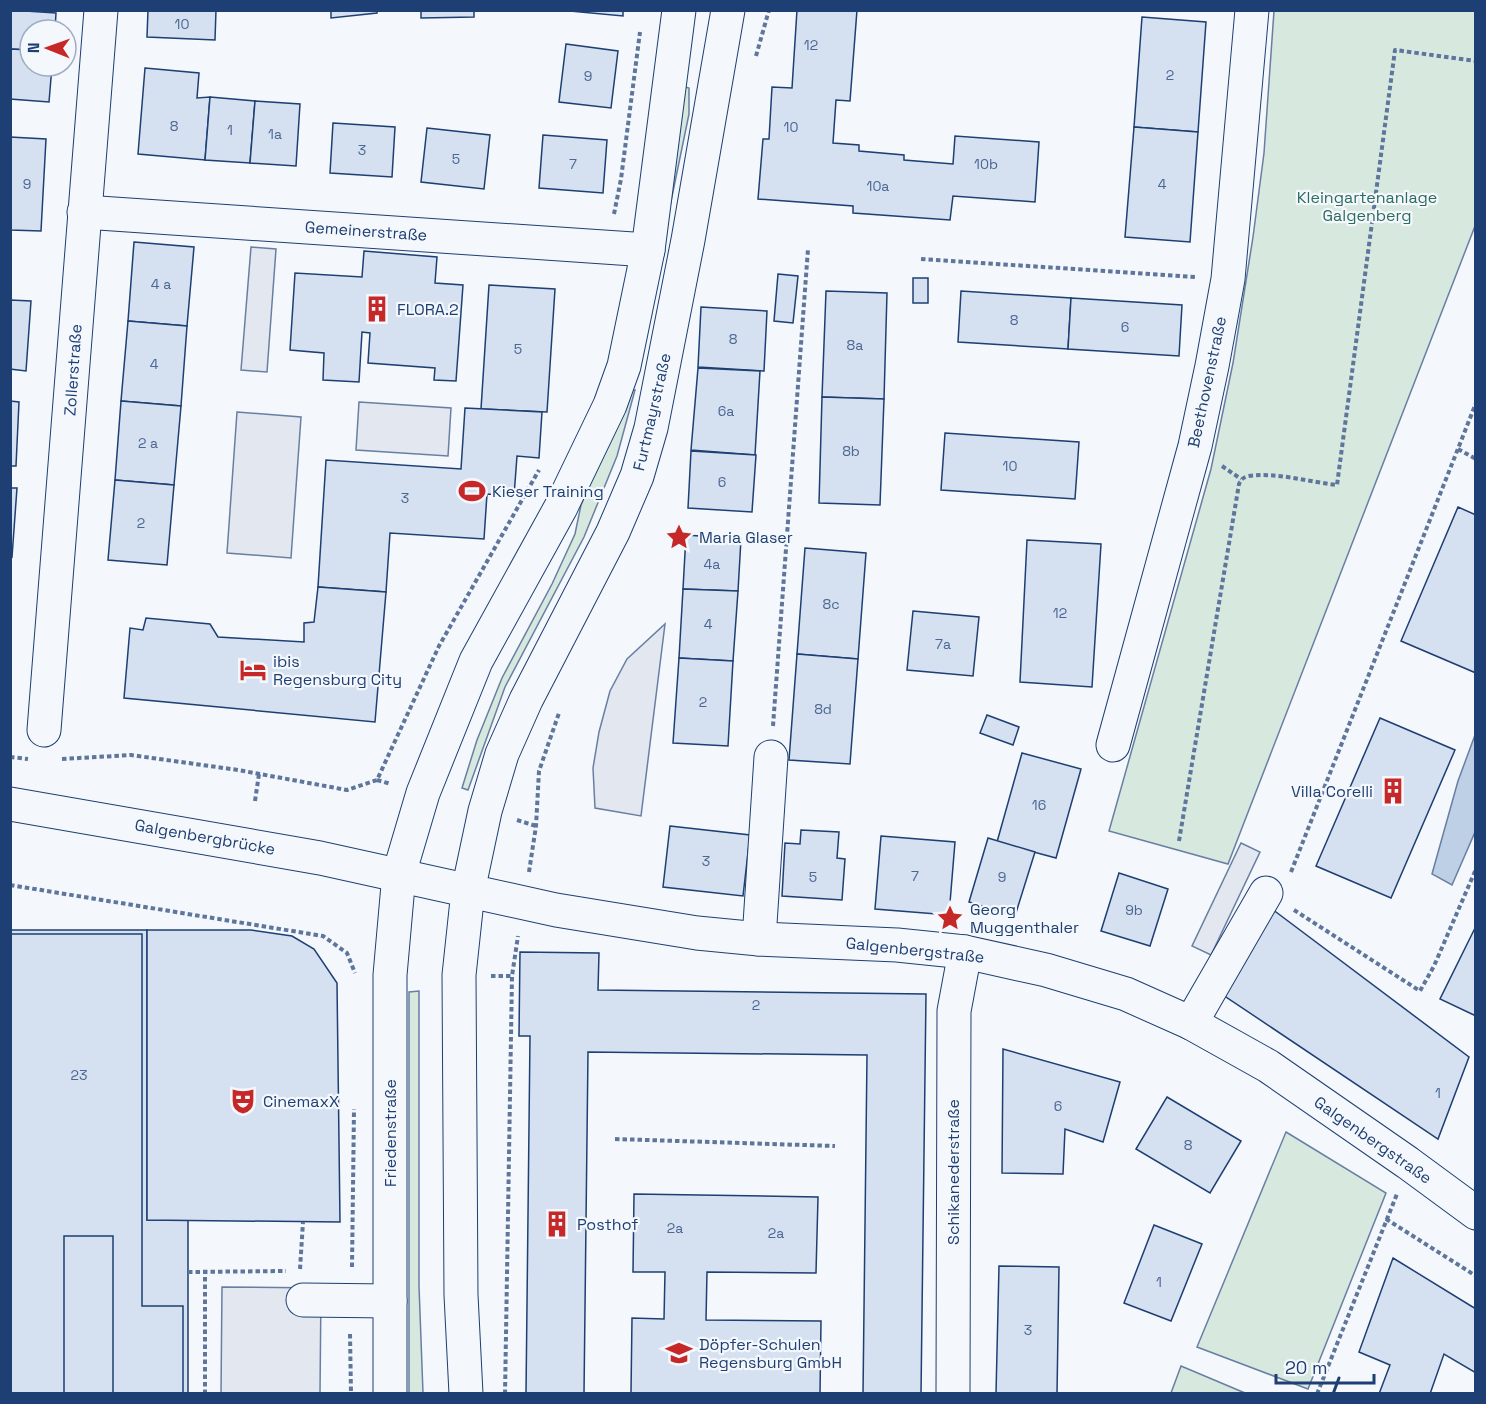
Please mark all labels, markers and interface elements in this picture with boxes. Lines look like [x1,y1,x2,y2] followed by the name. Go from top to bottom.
[175,15,189,33] house number: 10
[18,18,78,78] north arrow
[804,36,818,54] house number: 12
[23,42,44,53] text: N
[1166,66,1174,84] house number: 2
[584,67,592,85] house number: 9
[170,117,179,135] house number: 8
[784,118,798,136] house number: 10
[227,121,233,139] house number: 1
[268,125,282,143] house number: 1a
[358,141,366,159] house number: 3
[452,150,460,168] house number: 5
[569,155,577,173] house number: 7
[974,155,998,173] house number: 10b
[23,175,31,193] house number: 9
[1158,175,1167,193] house number: 4
[867,177,889,195] house number: 10a
[1297,187,1437,226] park label: Kleingartenanlage Galgenberg
[304,216,428,246] street label: Gemeinerstraße
[151,275,171,293] house number: 4 a
[362,294,392,324] building icon: FLORA.2
[397,299,459,320] place label: FLORA.2
[1010,311,1019,329] house number: 8
[1183,314,1231,450] street label: Beethovenstraße
[1121,318,1129,336] house number: 6
[59,323,87,417] street label: Zollerstraße
[729,330,738,348] house number: 8
[847,336,863,354] house number: 8a
[514,340,522,358] house number: 5
[628,351,676,473] street label: Furtmayrstraße
[150,355,159,373] house number: 4
[718,402,734,420] house number: 6a
[138,434,158,452] house number: 2 a
[842,442,860,460] house number: 8b
[1003,457,1017,475] house number: 10
[718,473,726,491] house number: 6
[457,476,487,506] sports icon: Kieser Training
[492,481,604,502] place label: Kieser Training
[401,489,409,507] house number: 3
[137,514,145,532] house number: 2
[664,522,694,552] place icon: Maria Glaser
[699,527,793,548] place label: Maria Glaser
[704,555,720,573] house number: 4a
[822,595,840,613] house number: 8c
[1053,604,1067,622] house number: 12
[704,615,713,633] house number: 4
[935,635,951,653] house number: 7a
[273,651,402,690] place label: ibis Regensburg City
[238,655,268,685] hotel icon: ibis Regensburg City
[699,693,707,711] house number: 2
[814,700,832,718] house number: 8d
[1378,776,1408,806] building icon: Villa Corelli
[1291,781,1373,802] place label: Villa Corelli
[1032,796,1046,814] house number: 16
[133,814,277,860] street label: Galgenbergbrücke
[702,852,710,870] house number: 3
[911,867,919,885] house number: 7
[809,868,817,886] house number: 5
[998,868,1006,886] house number: 9
[970,899,1079,938] place label: Georg Muggenthaler
[1125,901,1143,919] house number: 9b
[935,903,965,933] place icon: Georg Muggenthaler
[845,932,985,968] street label: Galgenbergstraße
[752,996,760,1014] house number: 2
[71,1066,87,1084] house number: 23
[380,1079,401,1187] street label: Friedenstraße
[1435,1084,1441,1102] house number: 1
[228,1086,258,1116] theatre icon: CinemaxX
[263,1091,339,1112] place label: CinemaxX
[1310,1091,1436,1189] street label: Galgenbergstraße
[1054,1097,1062,1115] house number: 6
[943,1099,964,1245] street label: Schikanederstraße
[1184,1136,1193,1154] house number: 8
[542,1209,572,1239] building icon: Posthof
[577,1214,638,1235] place label: Posthof
[667,1219,683,1237] house number: 2a
[768,1224,784,1242] house number: 2a
[1156,1273,1162,1291] house number: 1
[1024,1321,1032,1339] house number: 3
[699,1334,842,1373] place label: Döpfer-Schulen Regensburg GmbH
[664,1338,694,1368] school or university icon: Döpfer-Schulen Regensburg GmbH
[1276,1347,1374,1385] scale bar
[1285,1356,1328,1379] text: 20 m

